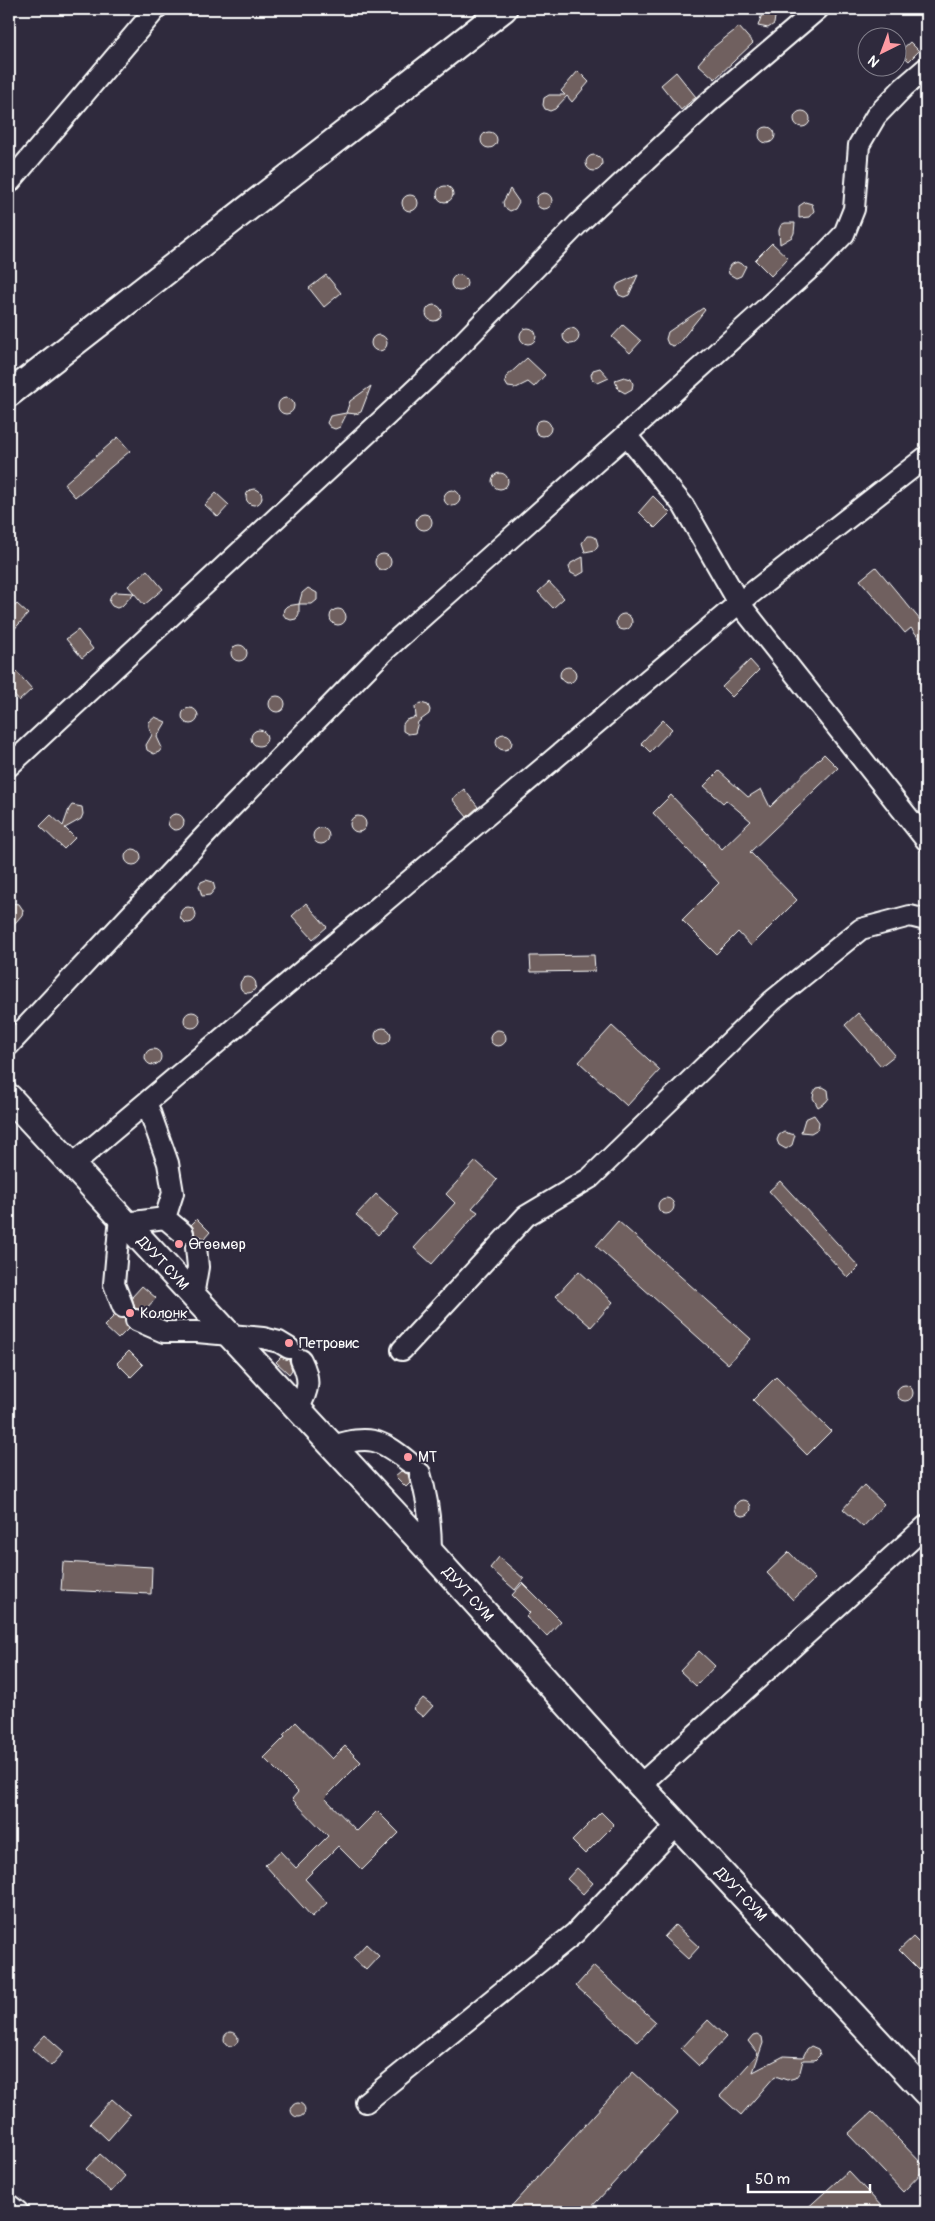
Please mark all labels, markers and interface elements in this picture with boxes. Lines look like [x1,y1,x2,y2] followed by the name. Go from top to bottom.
[858,28,908,78] north arrow
[864,52,883,71] text: N
[132,1231,193,1295] street label: ДУУТ СУМ
[189,1235,246,1254] place label: Өгөөмөр
[173,1238,185,1250] marker: Өгөөмөр
[140,1304,188,1323] place label: Колонк
[124,1307,136,1319] marker: Колонк
[299,1334,360,1353] place label: Петровиc
[283,1337,295,1349] marker: Петровиc
[418,1448,437,1467] place label: MT
[402,1451,414,1463] marker: MT
[437,1562,497,1626] street label: ДУУТ СУМ
[710,1862,771,1926] street label: ДУУТ СУМ
[748,2161,870,2193] scale bar
[755,2170,790,2189] text: 50 m

